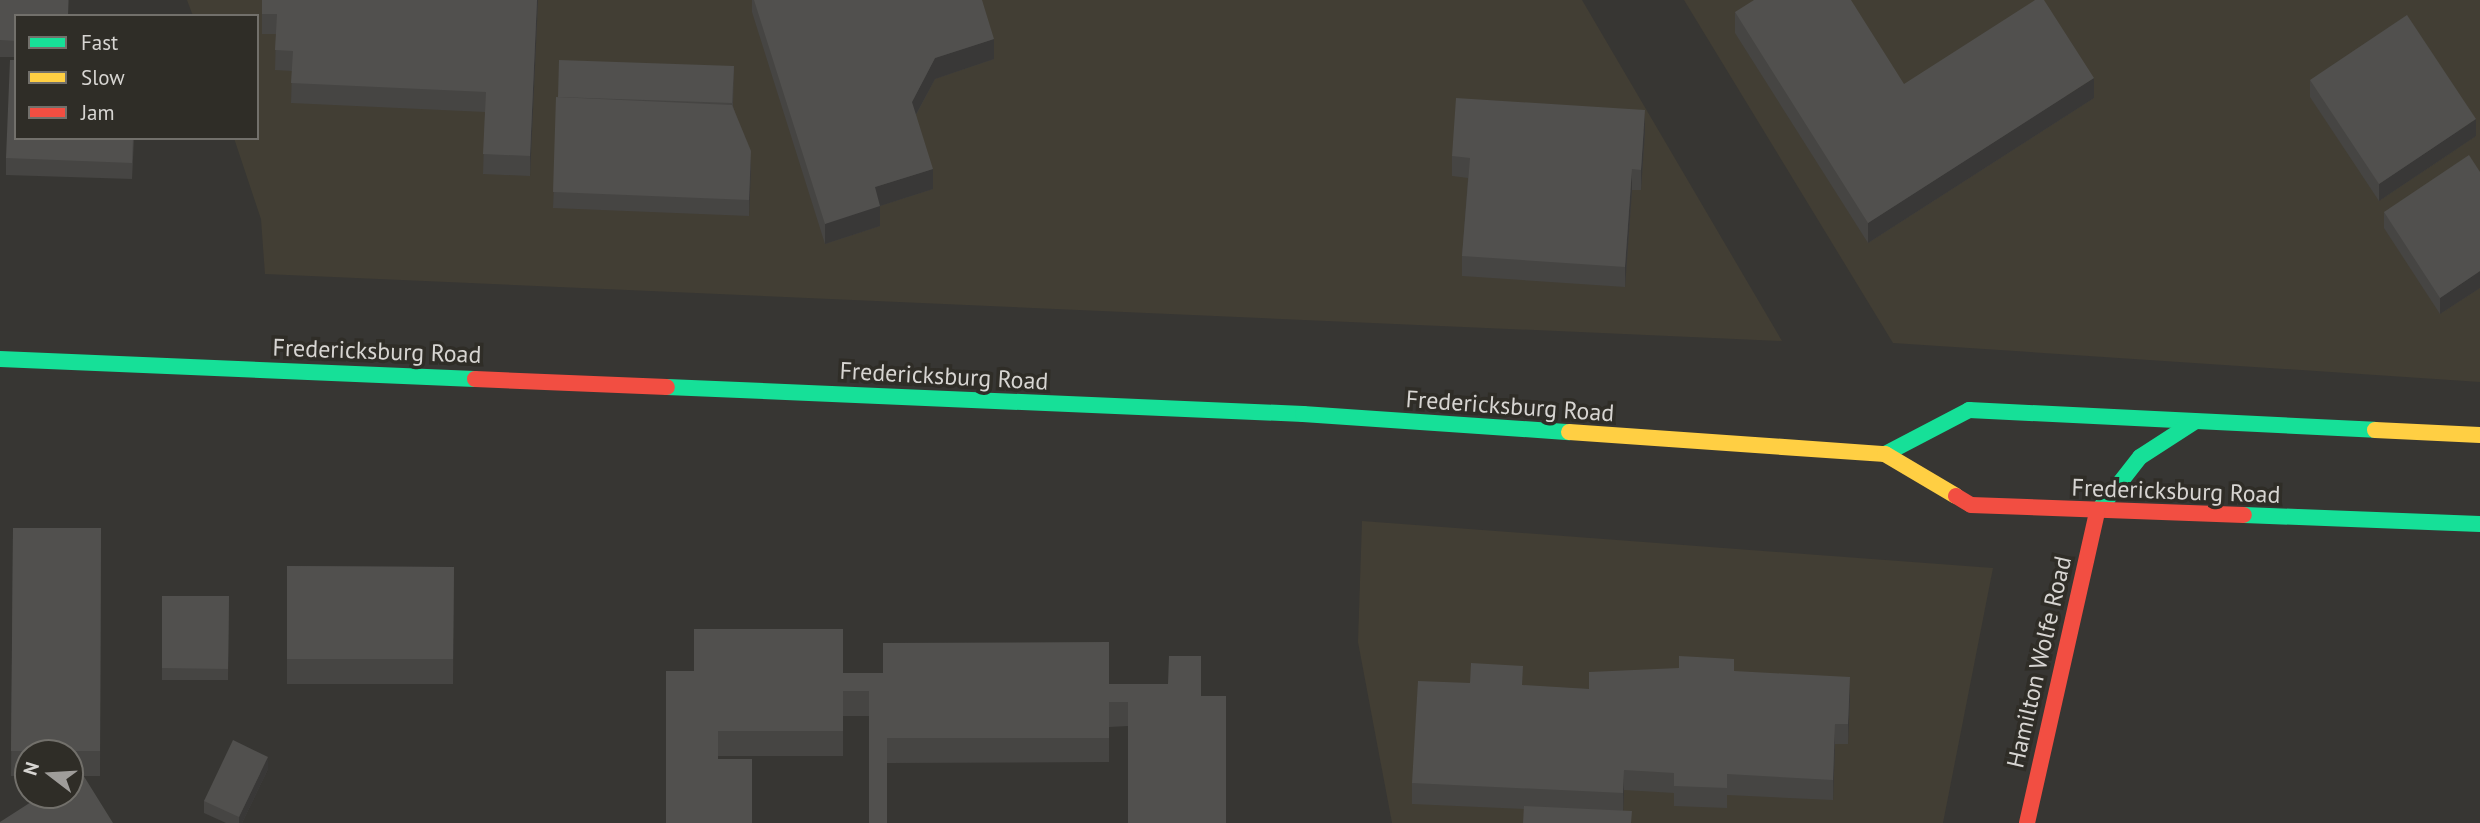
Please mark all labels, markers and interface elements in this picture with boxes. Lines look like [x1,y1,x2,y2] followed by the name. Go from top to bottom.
[14,14,259,140] legend
[81,29,118,56] text: Fast
[81,64,125,91] text: Slow
[81,99,115,126] text: Jam
[272,333,482,369] street label: Fredericksburg Road
[839,356,1049,396] street label: Fredericksburg Road
[1405,384,1615,428] street label: Fredericksburg Road
[2071,473,2281,509] street label: Fredericksburg Road
[2001,553,2077,771] street label: Hamilton Wolfe Road
[14,739,84,809] north arrow
[18,759,44,778] text: N

